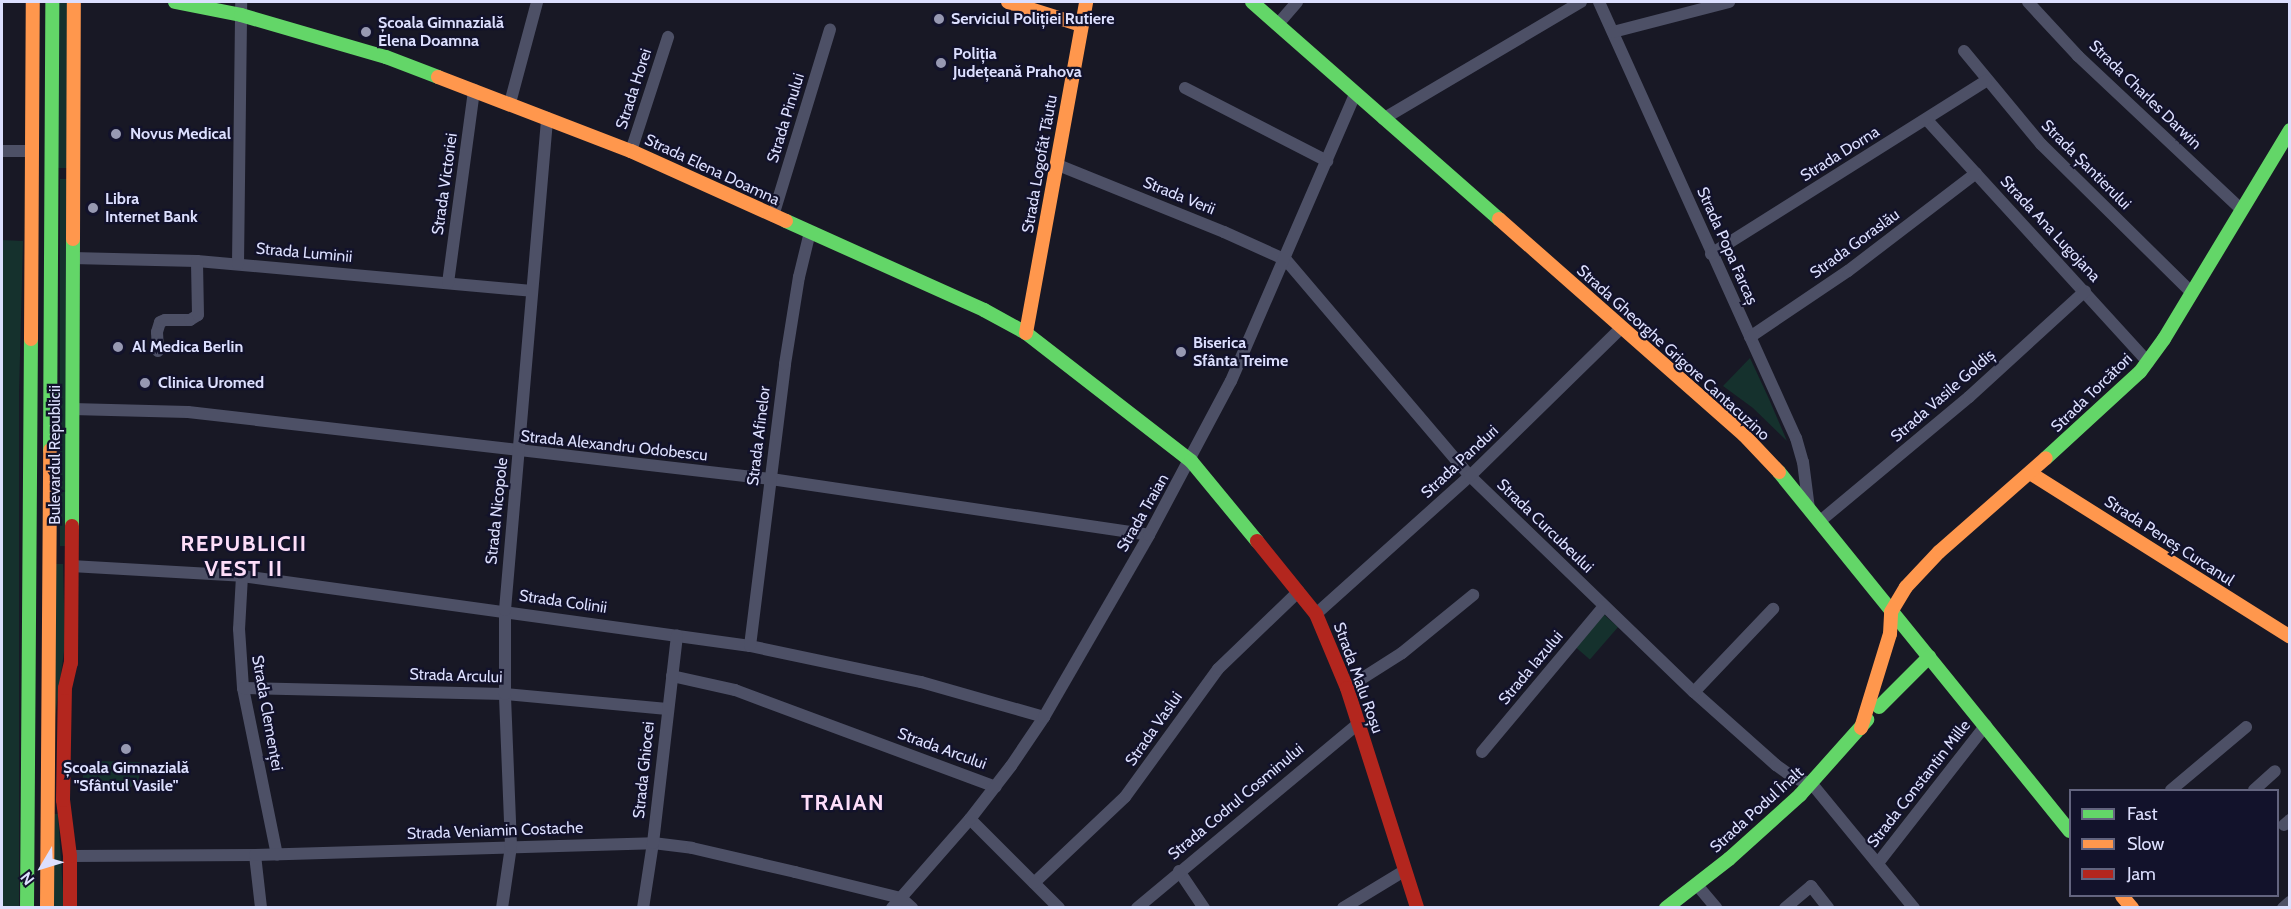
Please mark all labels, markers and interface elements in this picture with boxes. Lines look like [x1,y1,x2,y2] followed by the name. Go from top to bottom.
[951,9,1114,29] place label: Serviciul Poliției Rutiere
[932,12,946,26] marker: Serviciul Poliției Rutiere
[378,13,504,51] place label: Școala Gimnazială Elena Doamna
[359,25,373,39] marker: Școala Gimnazială Elena Doamna
[2085,36,2205,154] street label: Strada Charles Darwin
[953,44,1082,82] place label: Poliția Județeană Prahova
[612,46,656,132] street label: Strada Horei
[934,56,948,70] marker: Poliția Județeană Prahova
[763,71,809,165] street label: Strada Pinului
[1018,94,1062,234] street label: Strada Logofăt Tăutu
[2037,116,2135,214] street label: Strada Șantierului
[1797,122,1883,186] street label: Strada Dorna
[130,124,231,144] place label: Novus Medical
[107,125,125,143] marker: Novus Medical
[641,130,783,210] street label: Strada Elena Doamna
[428,132,462,236] street label: Strada Victoriei
[1996,172,2104,286] street label: Strada Ana Lugojana
[1140,173,1218,219] street label: Strada Verii
[1692,184,1762,308] street label: Strada Popa Farcaș
[105,189,198,227] place label: Libra Internet Bank
[86,201,100,215] marker: Libra Internet Bank
[1807,205,1903,283] street label: Strada Goraslău
[255,239,353,267] street label: Strada Luminii
[1572,261,1774,445] street label: Strada Gheorghe Grigore Cantacuzino
[1193,333,1288,371] place label: Biserica Sfânta Treime
[132,337,243,357] place label: Al Medica Berlin
[109,338,127,356] marker: Al Medica Berlin
[1174,345,1188,359] marker: Biserica Sfânta Treime
[1887,346,1999,446] street label: Strada Vasile Goldiș
[2047,349,2137,437] street label: Strada Torcători
[158,373,264,393] place label: Clinica Uromed
[136,374,154,392] marker: Clinica Uromed
[45,385,65,525] street label: Bulevardul Republicii
[743,385,775,487] street label: Strada Afinelor
[1417,421,1503,503] street label: Strada Panduri
[519,427,709,465] street label: Strada Alexandru Odobescu
[482,457,512,565] street label: Strada Nicopole
[1113,471,1173,555] street label: Strada Traian
[1493,475,1597,577] street label: Strada Curcubeului
[2101,492,2237,590] street label: Strada Peneș Curcanul
[181,530,307,582] district label: REPUBLICII VEST II
[518,586,608,618] street label: Strada Colinii
[1329,620,1387,736] street label: Strada Malu Roșu
[1495,627,1567,709] street label: Strada Iazului
[247,654,287,772] street label: Strada Clemenței
[409,665,503,687] street label: Strada Arcului
[1121,688,1187,770] street label: Strada Vaslui
[1863,716,1975,852] street label: Strada Constantin Mille
[629,720,659,820] street label: Strada Ghiocei
[895,724,989,774] street label: Strada Arcului
[1164,740,1308,864] street label: Strada Codrul Cosminului
[119,742,133,756] marker: Școala Gimnazială "Sfântul Vasile"
[63,758,189,796] place label: Școala Gimnazială "Sfântul Vasile"
[1706,763,1808,857] street label: Strada Podul Înalt
[2069,789,2279,897] legend
[801,790,885,816] district label: TRAIAN
[2127,803,2158,825] text: Fast
[406,818,584,844] street label: Strada Veniamin Costache
[2127,833,2164,855] text: Slow
[12,837,72,897] north arrow
[2127,863,2156,885] text: Jam
[16,868,38,889] text: N

